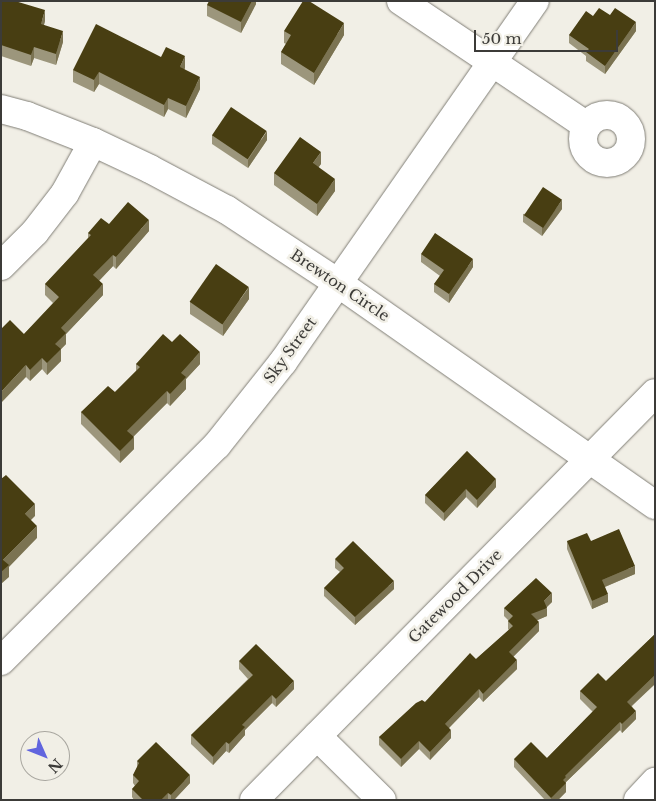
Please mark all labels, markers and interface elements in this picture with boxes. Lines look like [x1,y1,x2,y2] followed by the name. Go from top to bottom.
[476,20,620,52] scale bar
[482,29,522,48] text: 50 m
[287,245,393,325] street label: Brewton Circle
[260,313,320,387] street label: Sky Street
[404,545,506,647] street label: Gatewood Drive
[20,731,70,781] north arrow
[44,755,66,777] text: N

